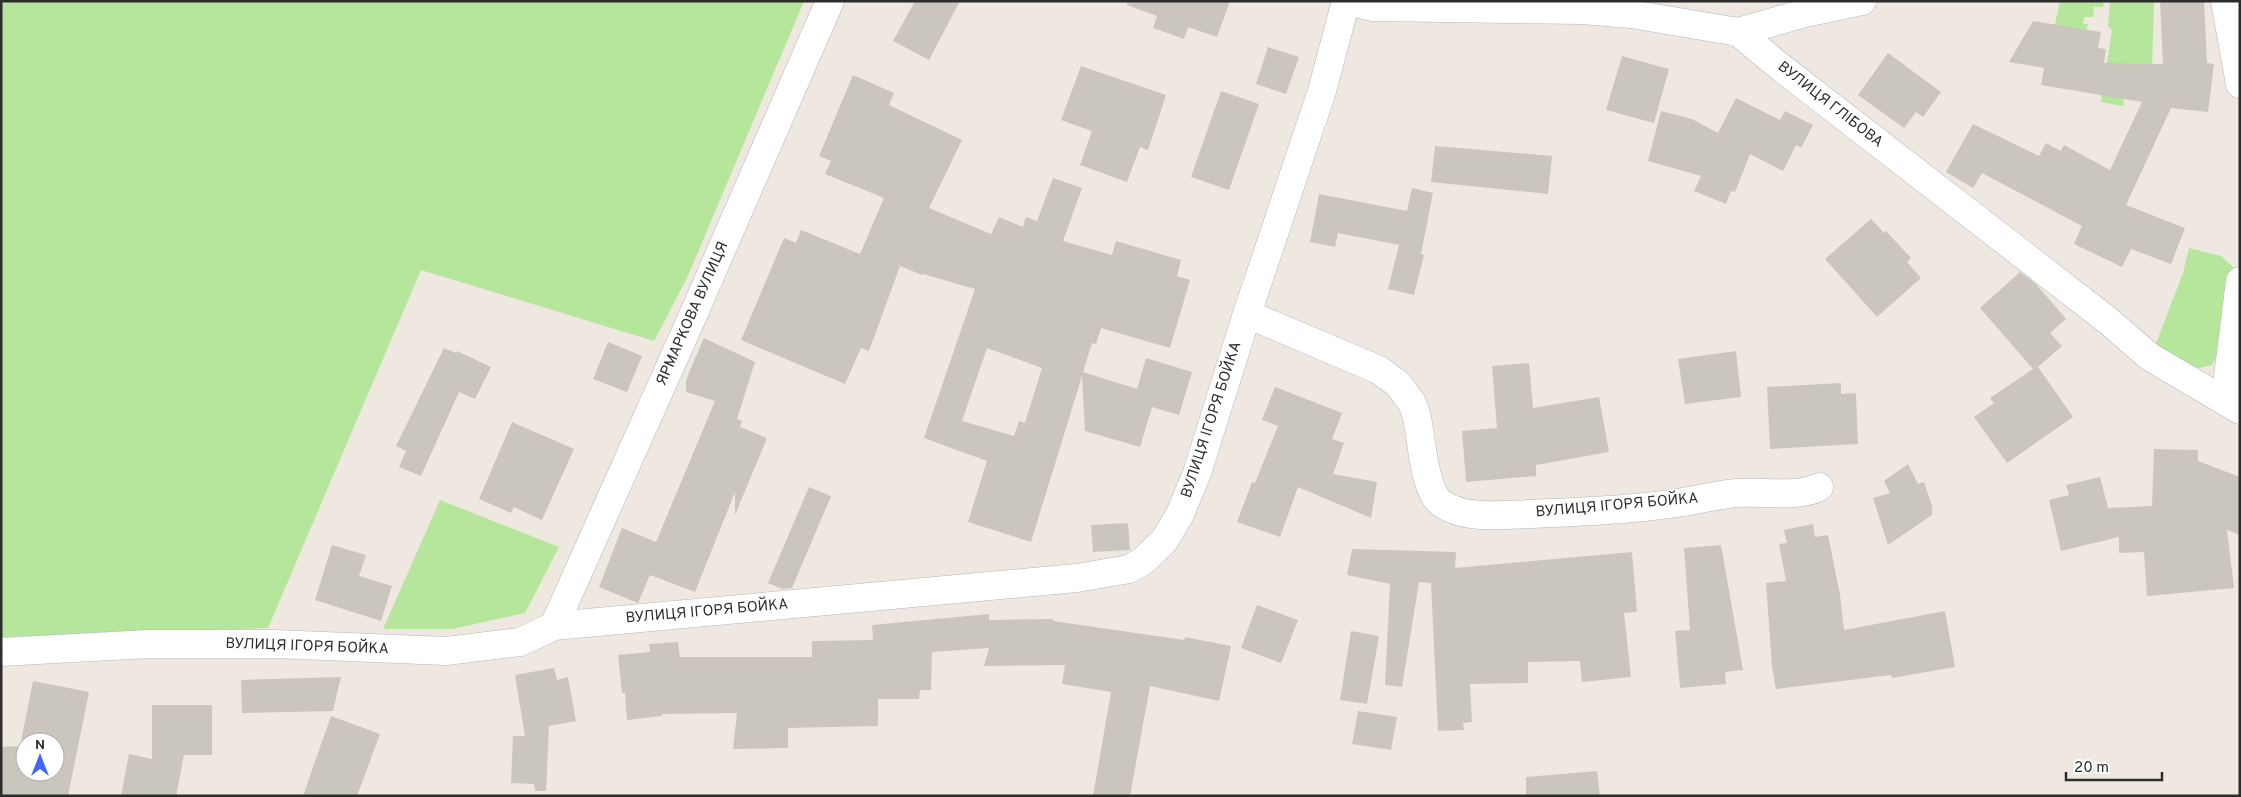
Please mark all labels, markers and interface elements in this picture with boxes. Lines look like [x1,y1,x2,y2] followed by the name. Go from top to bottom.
[1773,58,1887,152] street label: ВУЛИЦЯ ГЛІБОВА
[653,239,733,389] street label: ЯРМАРКОВА ВУЛИЦЯ
[1176,339,1246,501] street label: ВУЛИЦЯ ІГОРЯ БОЙКА
[1535,487,1699,523] street label: ВУЛИЦЯ ІГОРЯ БОЙКА
[625,593,789,629] street label: ВУЛИЦЯ ІГОРЯ БОЙКА
[225,633,389,659] street label: ВУЛИЦЯ ІГОРЯ БОЙКА
[15,732,65,782] north arrow
[35,737,45,754] text: N
[2066,750,2162,782] scale bar
[2074,759,2109,778] text: 20 m

